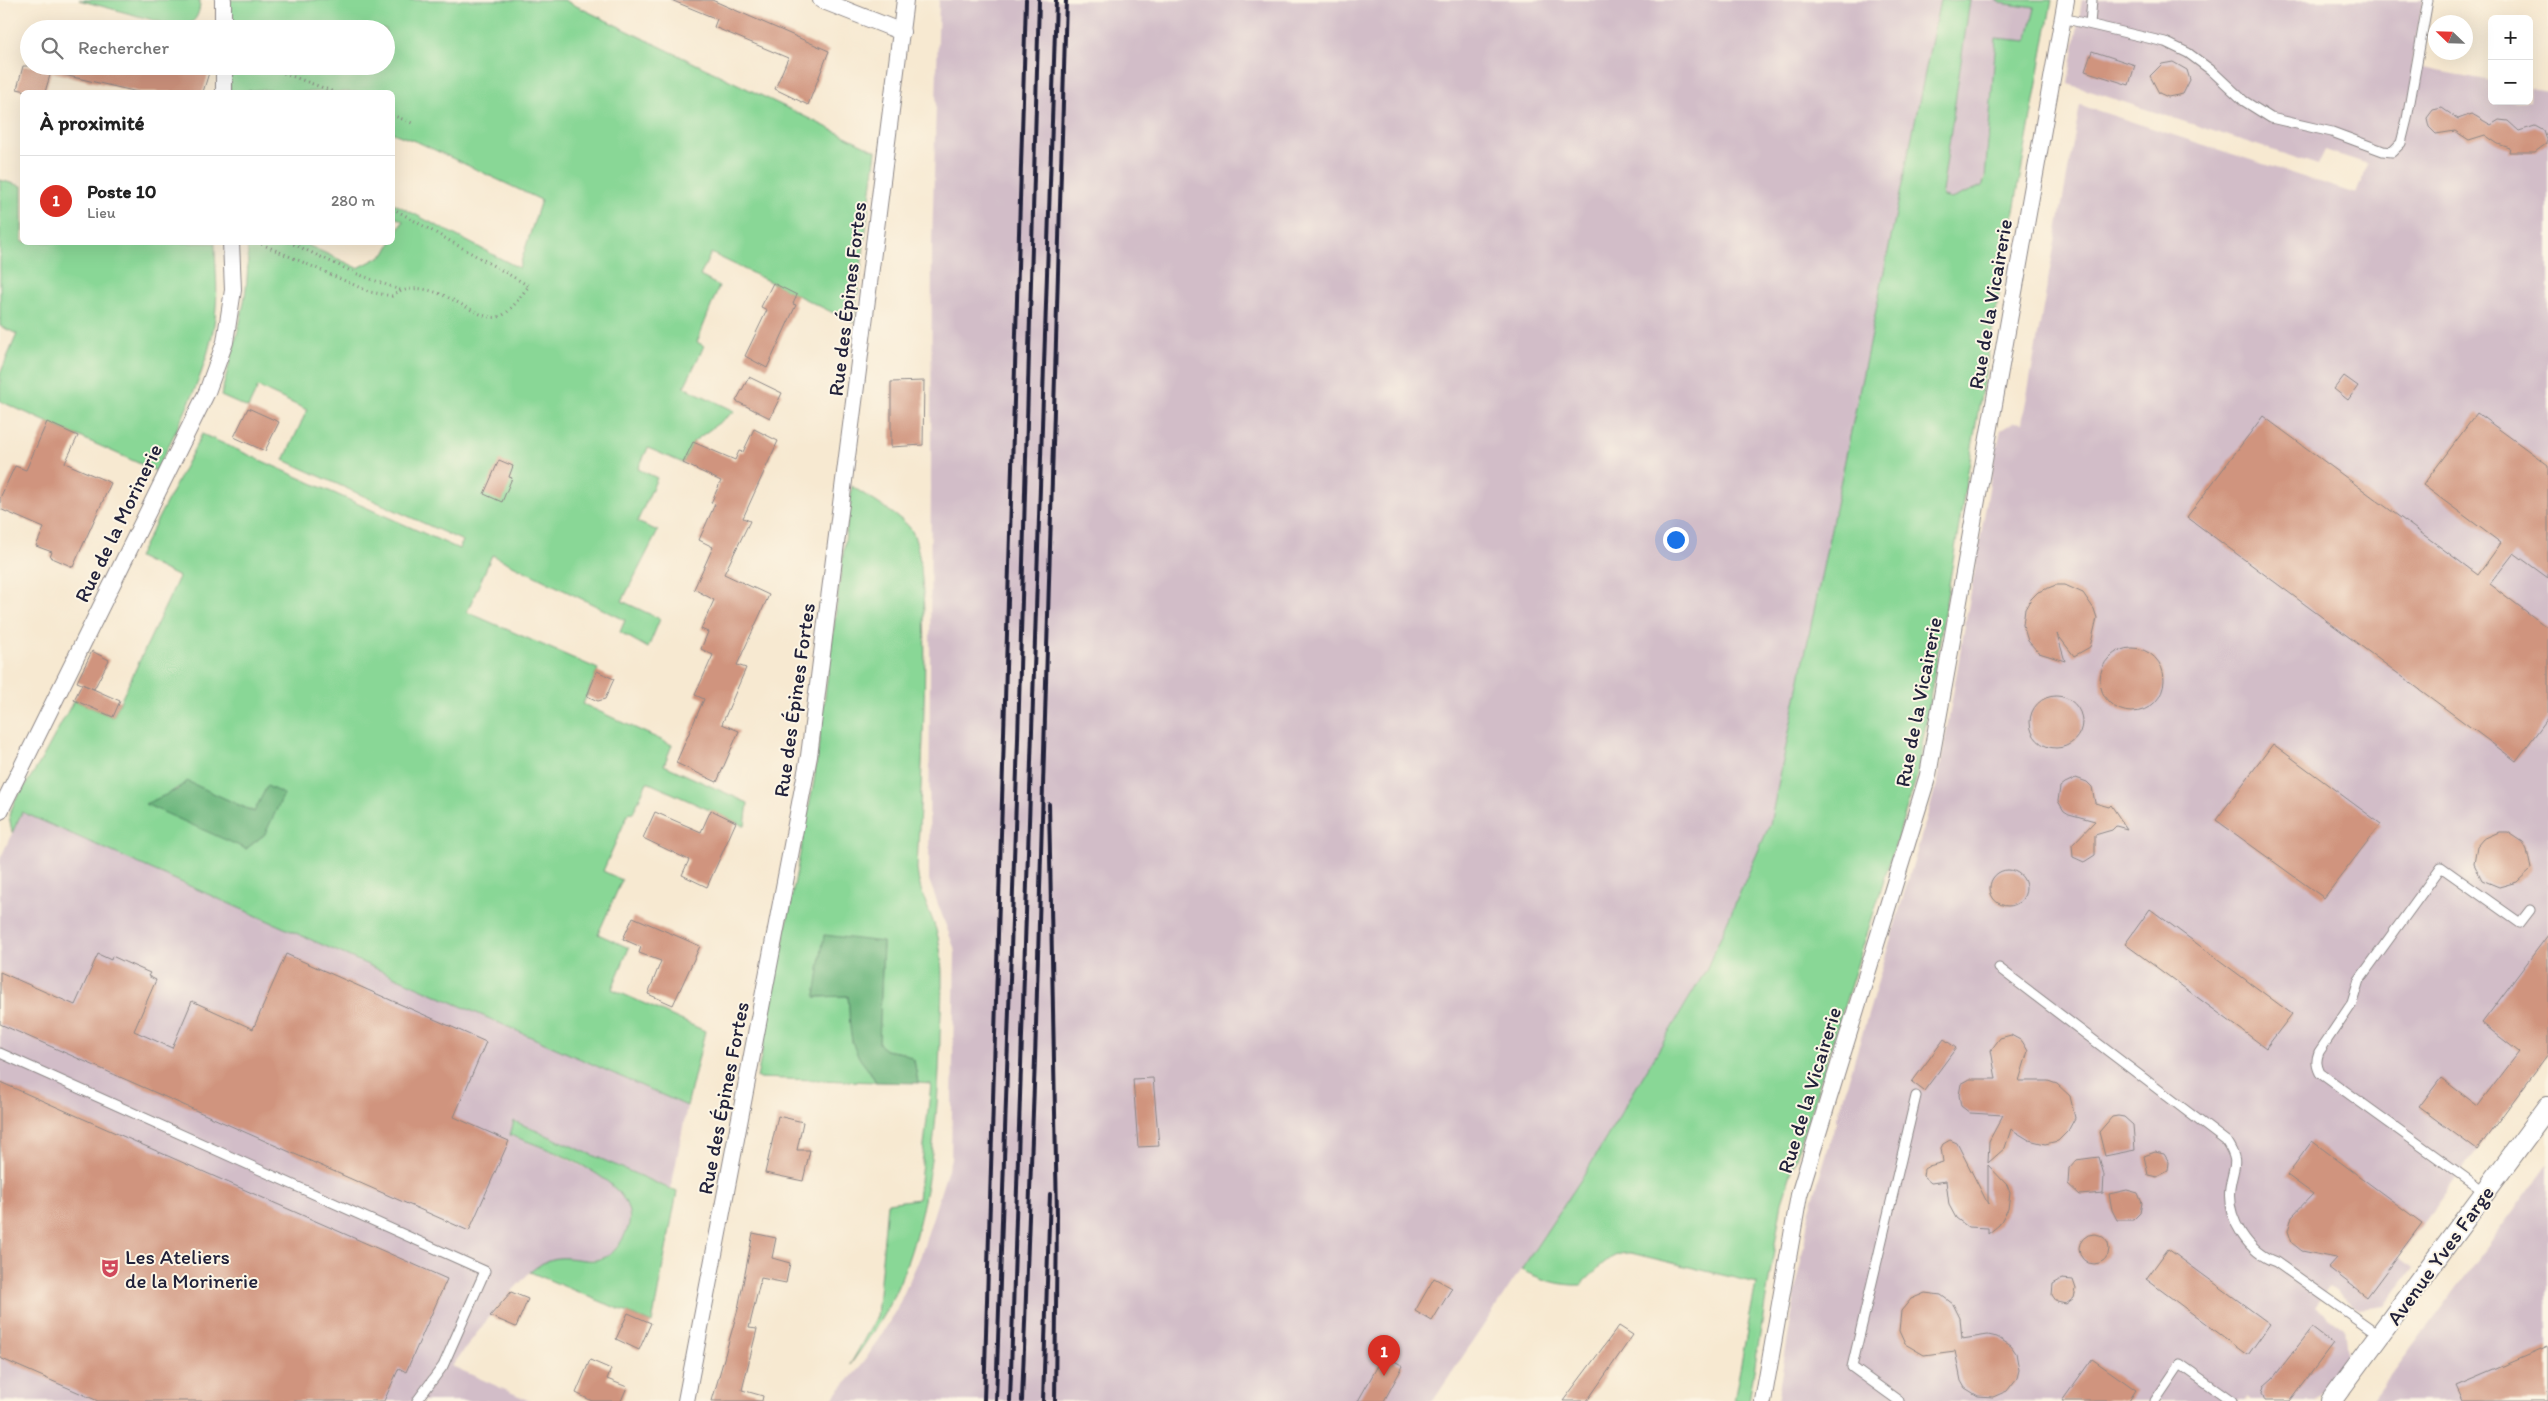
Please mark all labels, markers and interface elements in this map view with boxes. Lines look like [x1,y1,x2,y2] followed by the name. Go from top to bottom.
[2428,15,2473,60] north arrow
[2488,15,2533,105] map controls
[2488,15,2533,60] button: +
[20,20,395,75] search box
[38,34,66,62] icon: search
[78,36,169,59] text: Rechercher
[2488,60,2533,105] button: −
[40,110,145,135] text: À proximité
[87,180,156,203] text: Poste 10
[52,191,60,210] text: 1
[331,191,375,210] text: 280 m
[823,200,871,398] street label: Rue des Épines Fortes
[87,203,116,222] text: Lieu
[1963,217,2017,391] street label: Rue de la Vicairerie
[69,440,167,606] street label: Rue de la Morinerie
[1663,527,1689,553] your location
[768,601,820,799] street label: Rue des Épines Fortes
[1889,615,1947,789] street label: Rue de la Vicairerie
[692,1000,754,1196] street label: Rue des Épines Fortes
[1772,1004,1846,1176] street label: Rue de la Vicairerie
[2381,1180,2499,1330] street label: Avenue Yves Farge
[125,1244,258,1293] place label: Les Ateliers de la Morinerie
[99,1257,121,1279] theatre icon: Les Ateliers de la Morinerie
[1368,1335,1400,1376] pin: 1

